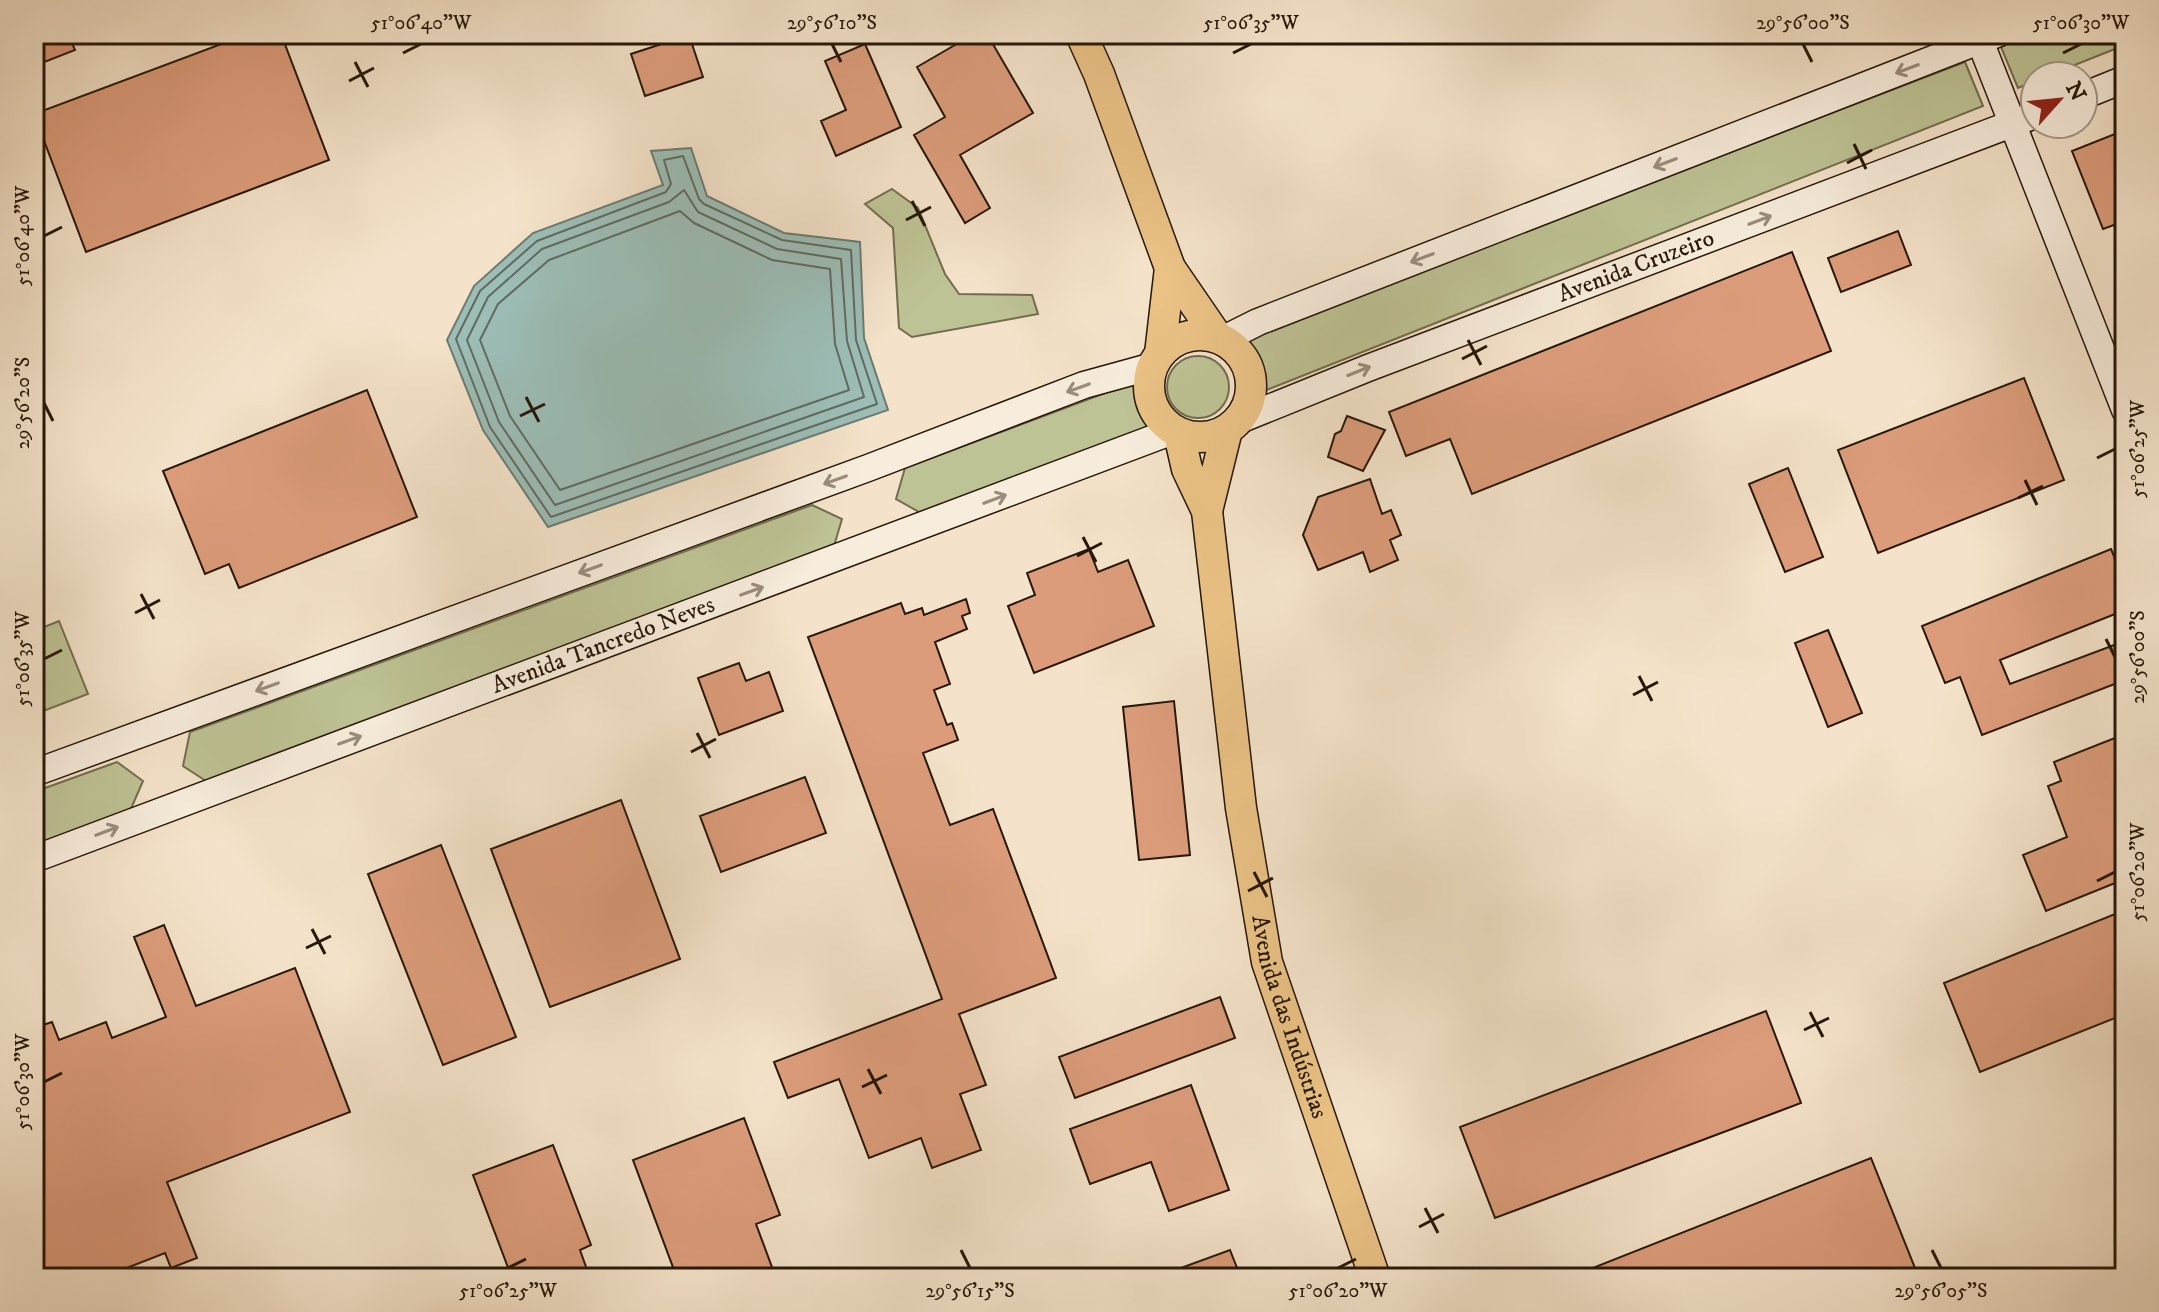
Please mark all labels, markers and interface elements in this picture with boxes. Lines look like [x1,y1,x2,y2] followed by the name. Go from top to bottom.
[371,11,472,36] text: 51°06'40"W
[787,11,877,36] text: 29°56'10"S
[1203,11,1300,36] text: 51°06'35"W
[1756,11,1850,36] text: 29°56'00"S
[2033,11,2130,36] text: 51°06'30"W
[2019,60,2099,140] north arrow
[1895,63,1920,77] one-way arrow
[2059,77,2092,106] text: N
[1653,157,1678,172] one-way arrow
[11,185,36,286] text: 51°06'40"W
[1747,212,1772,226] one-way arrow
[1554,223,1718,310] street label: Avenida Cruzeiro
[1410,252,1435,266] one-way arrow
[11,357,36,449] text: 29°56'20"S
[1346,363,1371,377] one-way arrow
[1066,382,1091,396] one-way arrow
[2126,399,2151,498] text: 51°06'25"W
[823,474,848,488] one-way arrow
[982,491,1007,505] one-way arrow
[578,563,603,578] one-way arrow
[739,583,763,597] one-way arrow
[488,590,719,701] street label: Avenida Tancredo Neves
[2126,610,2151,704] text: 29°56'00"S
[11,611,36,707] text: 51°06'35"W
[255,681,280,695] one-way arrow
[338,732,362,746] one-way arrow
[2126,822,2151,921] text: 51°06'20"W
[94,823,119,837] one-way arrow
[1244,913,1334,1122] street label: Avenida das Indústrias
[11,1033,36,1130] text: 51°06'30"W
[459,1279,558,1304] text: 51°06'25"W
[925,1279,1015,1304] text: 29°56'15"S
[1289,1279,1388,1304] text: 51°06'20"W
[1895,1279,1987,1304] text: 29°56'05"S

